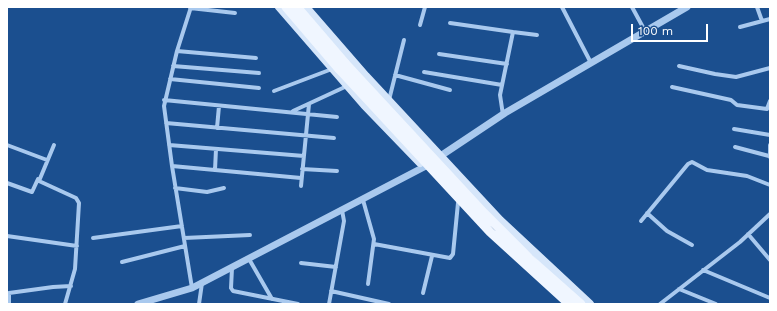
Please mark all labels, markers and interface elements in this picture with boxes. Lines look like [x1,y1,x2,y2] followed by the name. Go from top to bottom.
[633,16,710,42] scale bar
[638,24,673,38] text: 100 m

